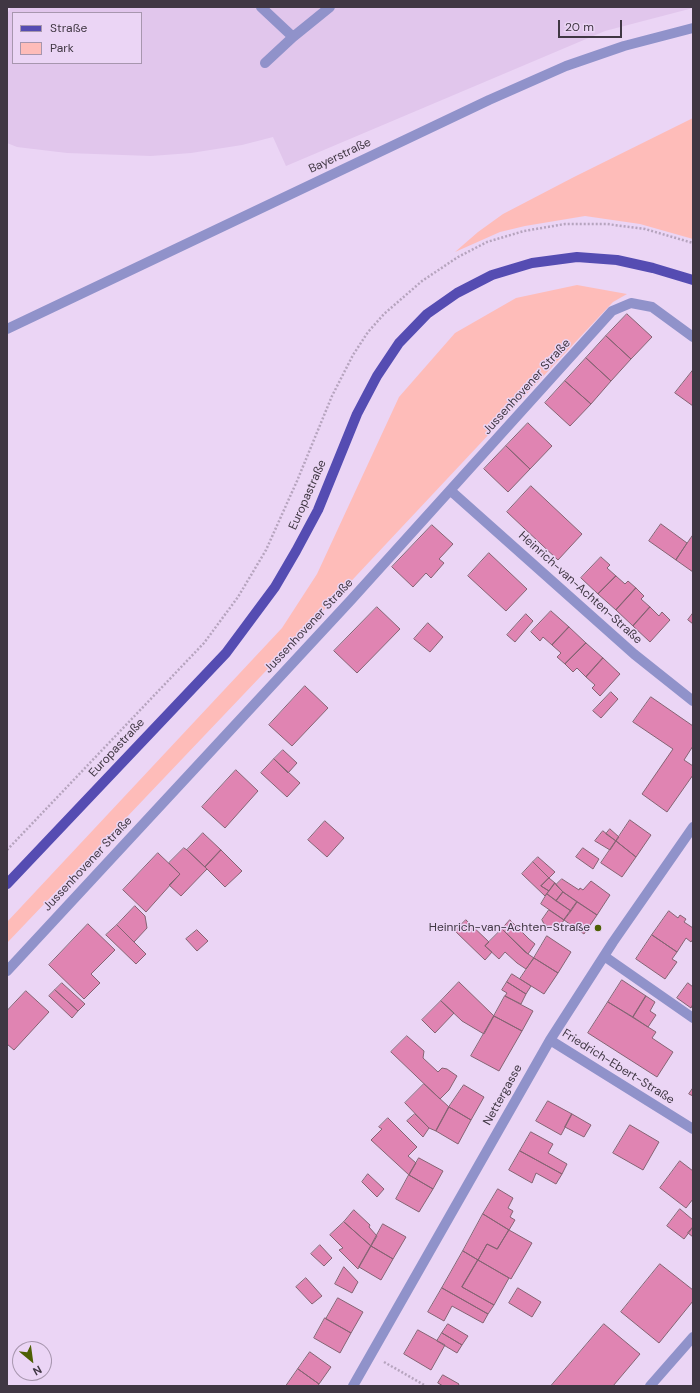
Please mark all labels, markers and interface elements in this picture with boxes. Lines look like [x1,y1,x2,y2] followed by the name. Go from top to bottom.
[12,12,142,64] legend
[560,12,624,38] scale bar
[565,19,594,35] text: 20 m
[50,20,87,36] text: Straße
[50,40,74,56] text: Park
[307,135,373,177] street label: Bayerstraße
[480,336,574,438] street label: Jussenhovener Straße
[286,458,330,532] street label: Europastraße
[515,529,645,647] street label: Heinrich-van-Achten-Straße
[262,576,356,676] street label: Jussenhovener Straße
[86,716,148,780] street label: Europastraße
[41,814,135,914] street label: Jussenhovener Straße
[429,921,590,935] place label: Heinrich-van-Achten-Straße
[593,923,603,933] marker: Heinrich-van-Achten-Straße
[559,1027,677,1107] street label: Friedrich-Ebert-Straße
[480,1062,526,1128] street label: Nettergasse
[12,1341,52,1381] north arrow
[30,1363,44,1379] text: N

